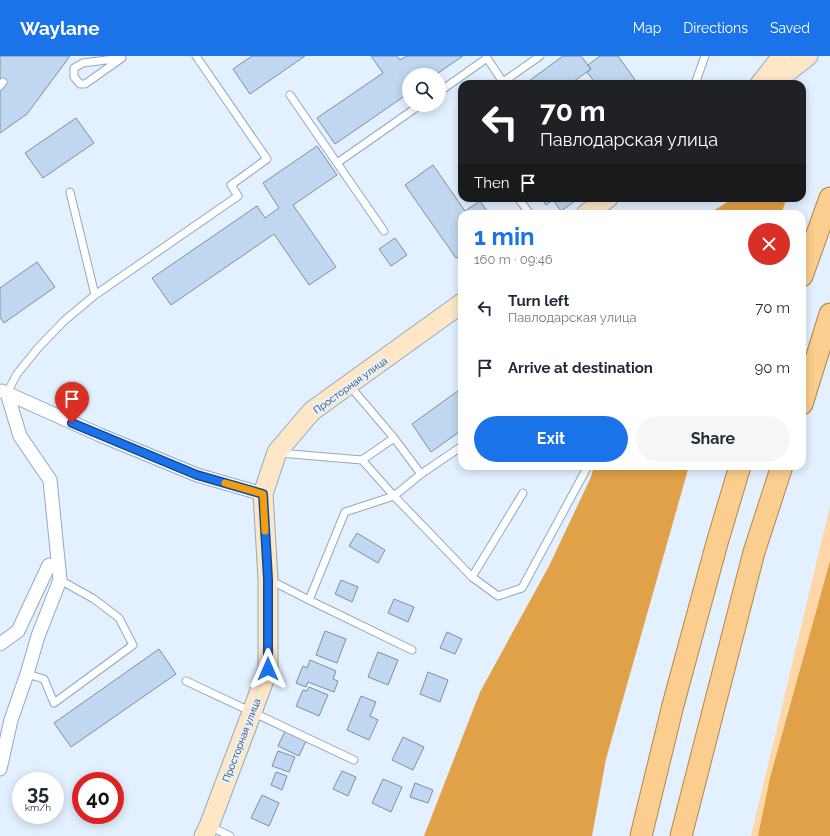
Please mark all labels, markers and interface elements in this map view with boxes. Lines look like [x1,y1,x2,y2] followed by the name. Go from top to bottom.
[20,17,100,39] text: Waylane
[633,20,661,36] text: Map
[683,20,748,36] text: Directions
[770,20,810,36] text: Saved
[402,68,446,112] map controls
[402,68,446,112] button: search
[540,95,606,128] text: 70 m
[474,96,526,148] icon: left
[540,129,718,150] text: Павлодарская улица
[517,172,539,194] icon: arrive
[474,174,509,192] text: Then
[474,222,535,251] text: 1 min
[748,223,790,265] button: close
[474,252,553,267] text: 160 m · 09:46
[508,292,569,310] text: Turn left
[474,297,496,319] icon: left
[755,299,790,317] text: 70 m
[508,310,637,325] text: Павлодарская улица
[311,355,389,416] street label: Просторная улица
[474,357,496,379] icon: arrive
[508,359,653,377] text: Arrive at destination
[754,359,790,377] text: 90 m
[55,382,89,423] pin
[61,388,83,410] icon: arrive
[474,416,628,462] button: Exit
[636,416,790,462] button: Share
[247,648,289,690] position arrow
[220,697,262,784] street label: Просторная улица
[72,772,124,824] speed limit sign: 40
[27,781,49,805] text: 35
[25,802,51,813] text: km/h

